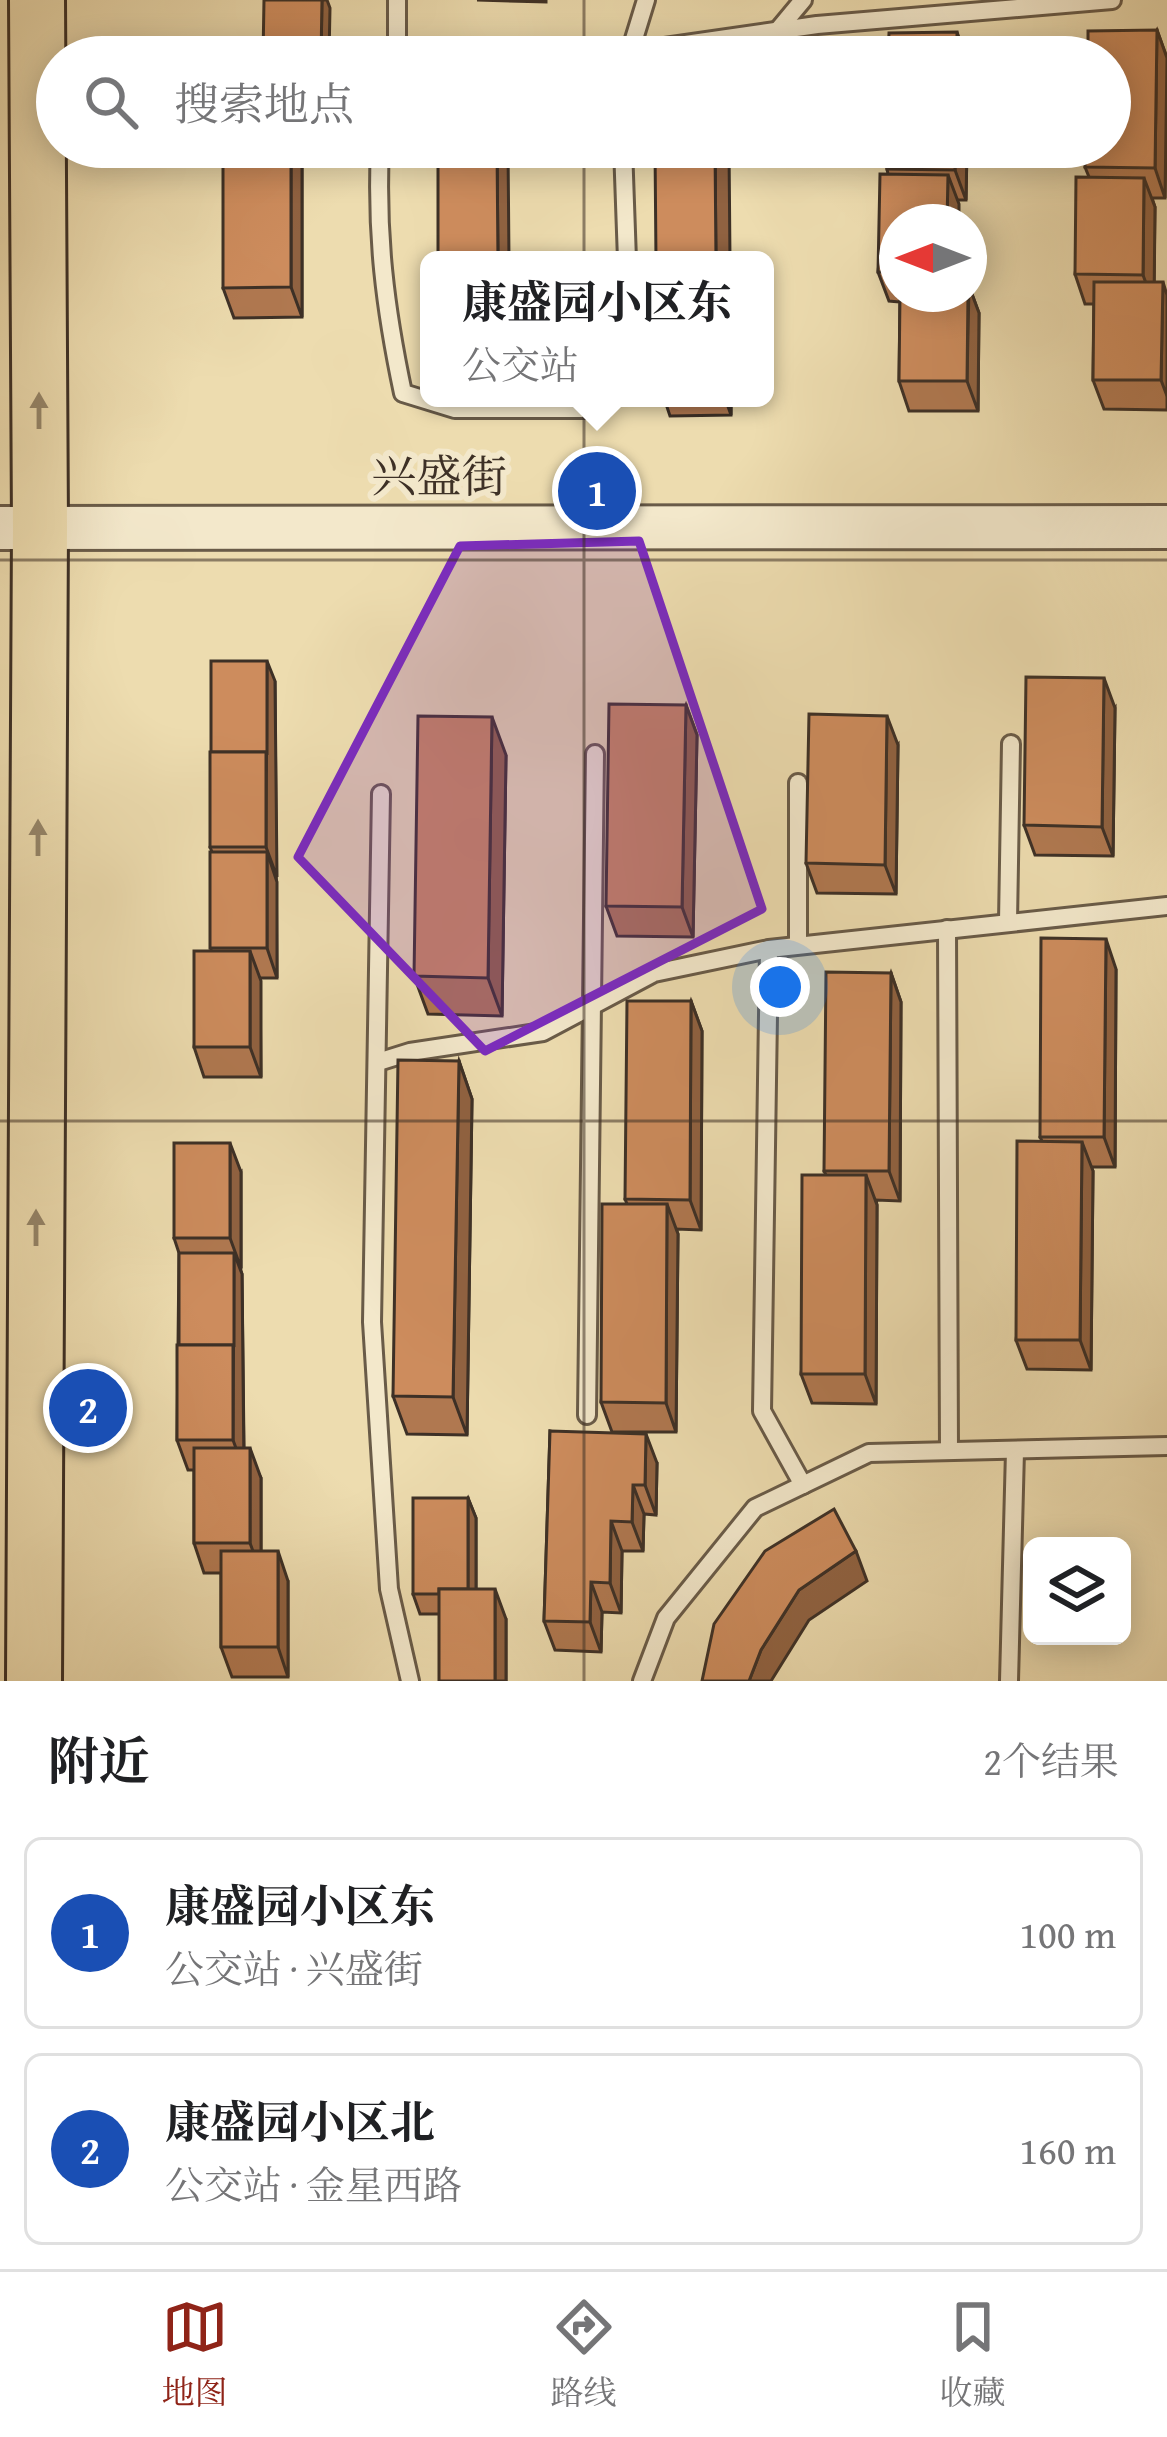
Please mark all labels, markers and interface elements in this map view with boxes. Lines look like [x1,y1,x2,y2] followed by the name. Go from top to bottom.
[36,36,1131,168] search box
[78,69,144,135] icon: search
[174,71,354,136] text: 搜索地点
[879,204,987,312] north arrow
[420,251,774,407] popup
[462,269,732,334] text: 康盛园小区东
[462,336,579,393] text: 公交站
[29,391,49,429] one-way arrow
[371,443,507,508] street label: 兴盛街
[558,446,636,536] pin: 1
[28,818,48,856] one-way arrow
[750,957,810,1017] your location
[26,1208,46,1246] one-way arrow
[49,1363,127,1453] pin: 2
[1023,1537,1131,1645] map controls
[1023,1537,1131,1645] button: layers
[48,1723,150,1798] text: 附近
[983,1732,1119,1789] text: 2个结果
[165,1873,435,1938] text: 康盛园小区东
[80,1905,100,1962] text: 1
[1019,1905,1116,1962] text: 100 m
[165,1940,423,1997] text: 公交站 · 兴盛街
[165,2089,435,2154] text: 康盛园小区北
[80,2121,100,2178] text: 2
[1019,2121,1116,2178] text: 160 m
[165,2156,462,2213] text: 公交站 · 金星西路
[162,2294,228,2416] tab: 地图
[551,2294,617,2416] tab: 路线
[940,2294,1006,2416] tab: 收藏

